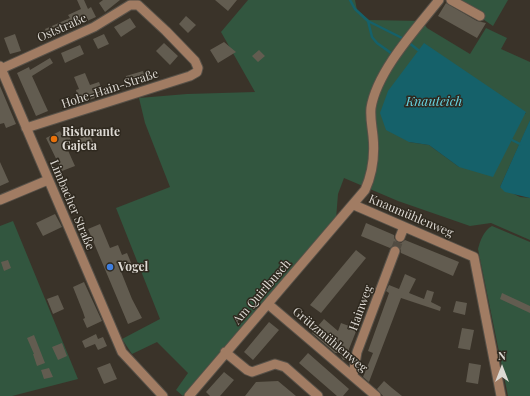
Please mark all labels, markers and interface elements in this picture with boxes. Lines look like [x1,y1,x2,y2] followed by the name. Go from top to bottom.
[35,11,89,45] street label: Oststraße
[60,67,160,111] street label: Hohe-Hain-Straße
[406,94,462,110] water label: Knauteich
[62,125,120,153] place label: Ristorante Gajeta
[49,134,59,144] marker: Ristorante Gajeta
[47,158,97,252] street label: Limbacher Straße
[366,192,456,240] street label: Knaumühlenweg
[230,257,294,327] street label: Am Quirlbusch
[118,260,148,274] place label: Vogel
[105,262,115,272] marker: Vogel
[346,283,376,333] street label: Hainweg
[290,304,370,376] street label: Grützmühlenweg
[482,348,522,388] north arrow
[498,348,506,363] text: N

